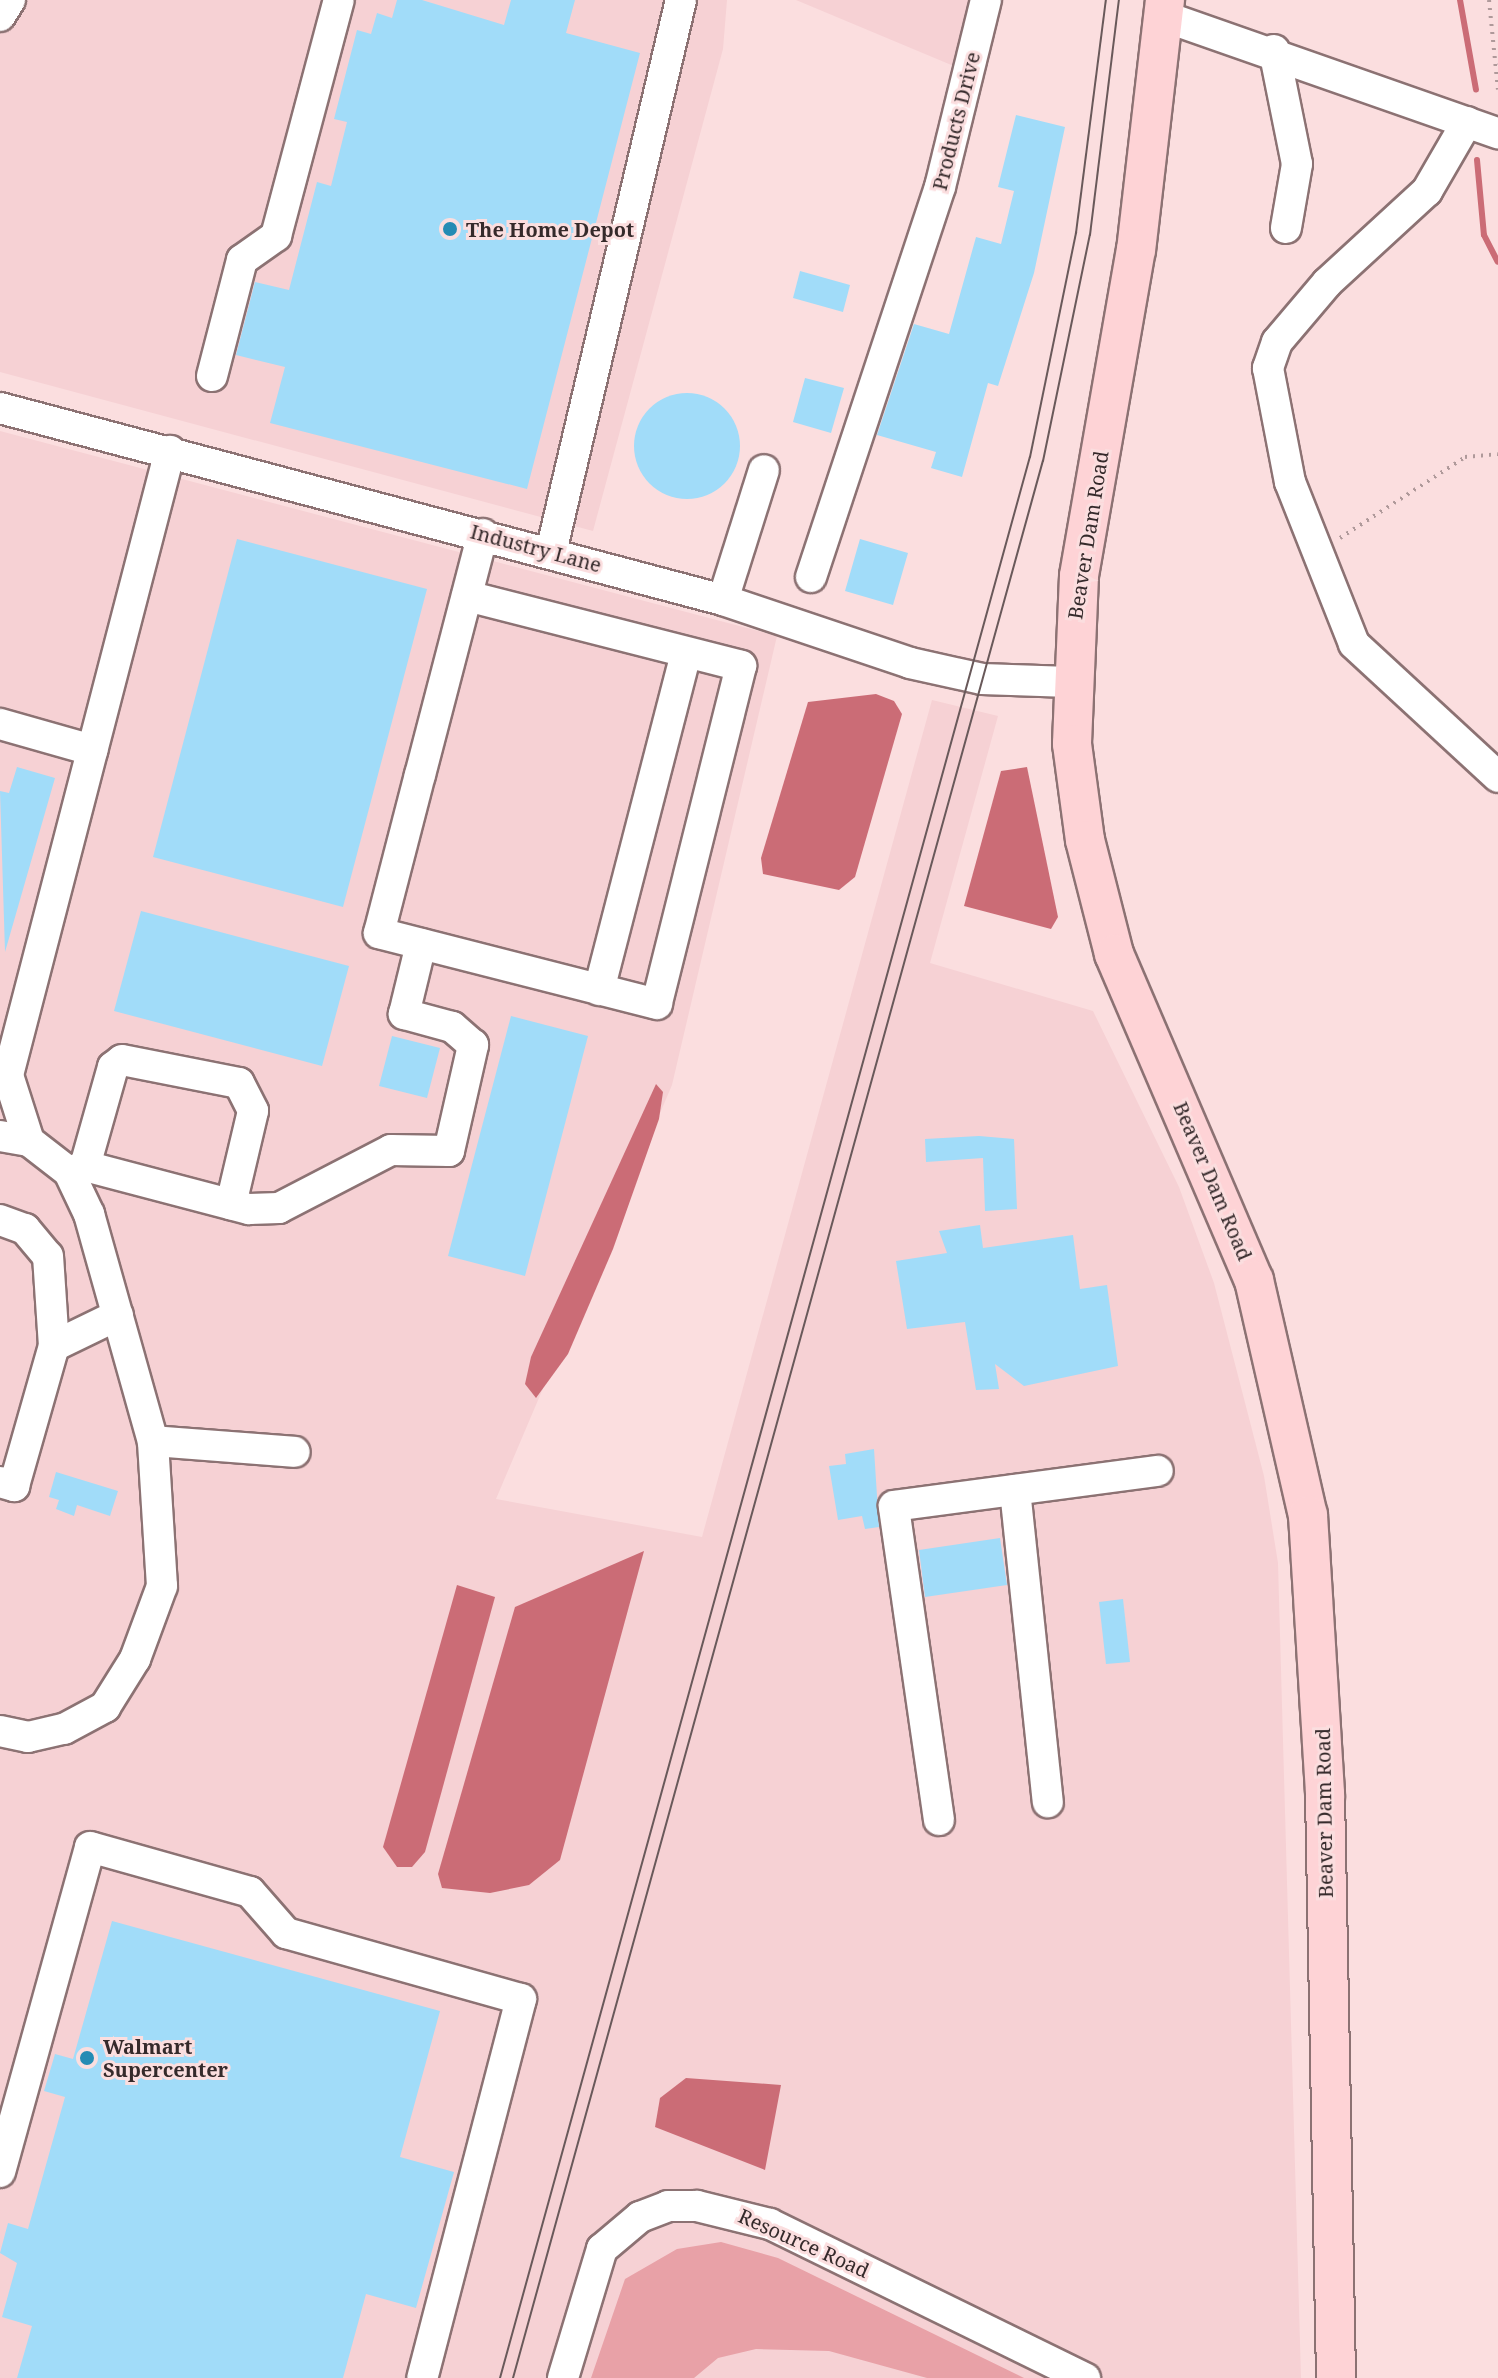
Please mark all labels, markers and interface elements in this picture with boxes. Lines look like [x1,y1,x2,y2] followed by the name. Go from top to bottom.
[927,49,985,193] street label: Products Drive
[466,217,634,241] place label: The Home Depot
[441,220,459,238] marker: The Home Depot
[1063,449,1113,621] street label: Beaver Dam Road
[468,519,604,577] street label: Industry Lane
[1169,1098,1257,1264] street label: Beaver Dam Road
[1311,1728,1337,1898] street label: Beaver Dam Road
[103,2034,228,2081] place label: Walmart Supercenter
[78,2049,96,2067] marker: Walmart Supercenter
[735,2203,873,2283] street label: Resource Road

